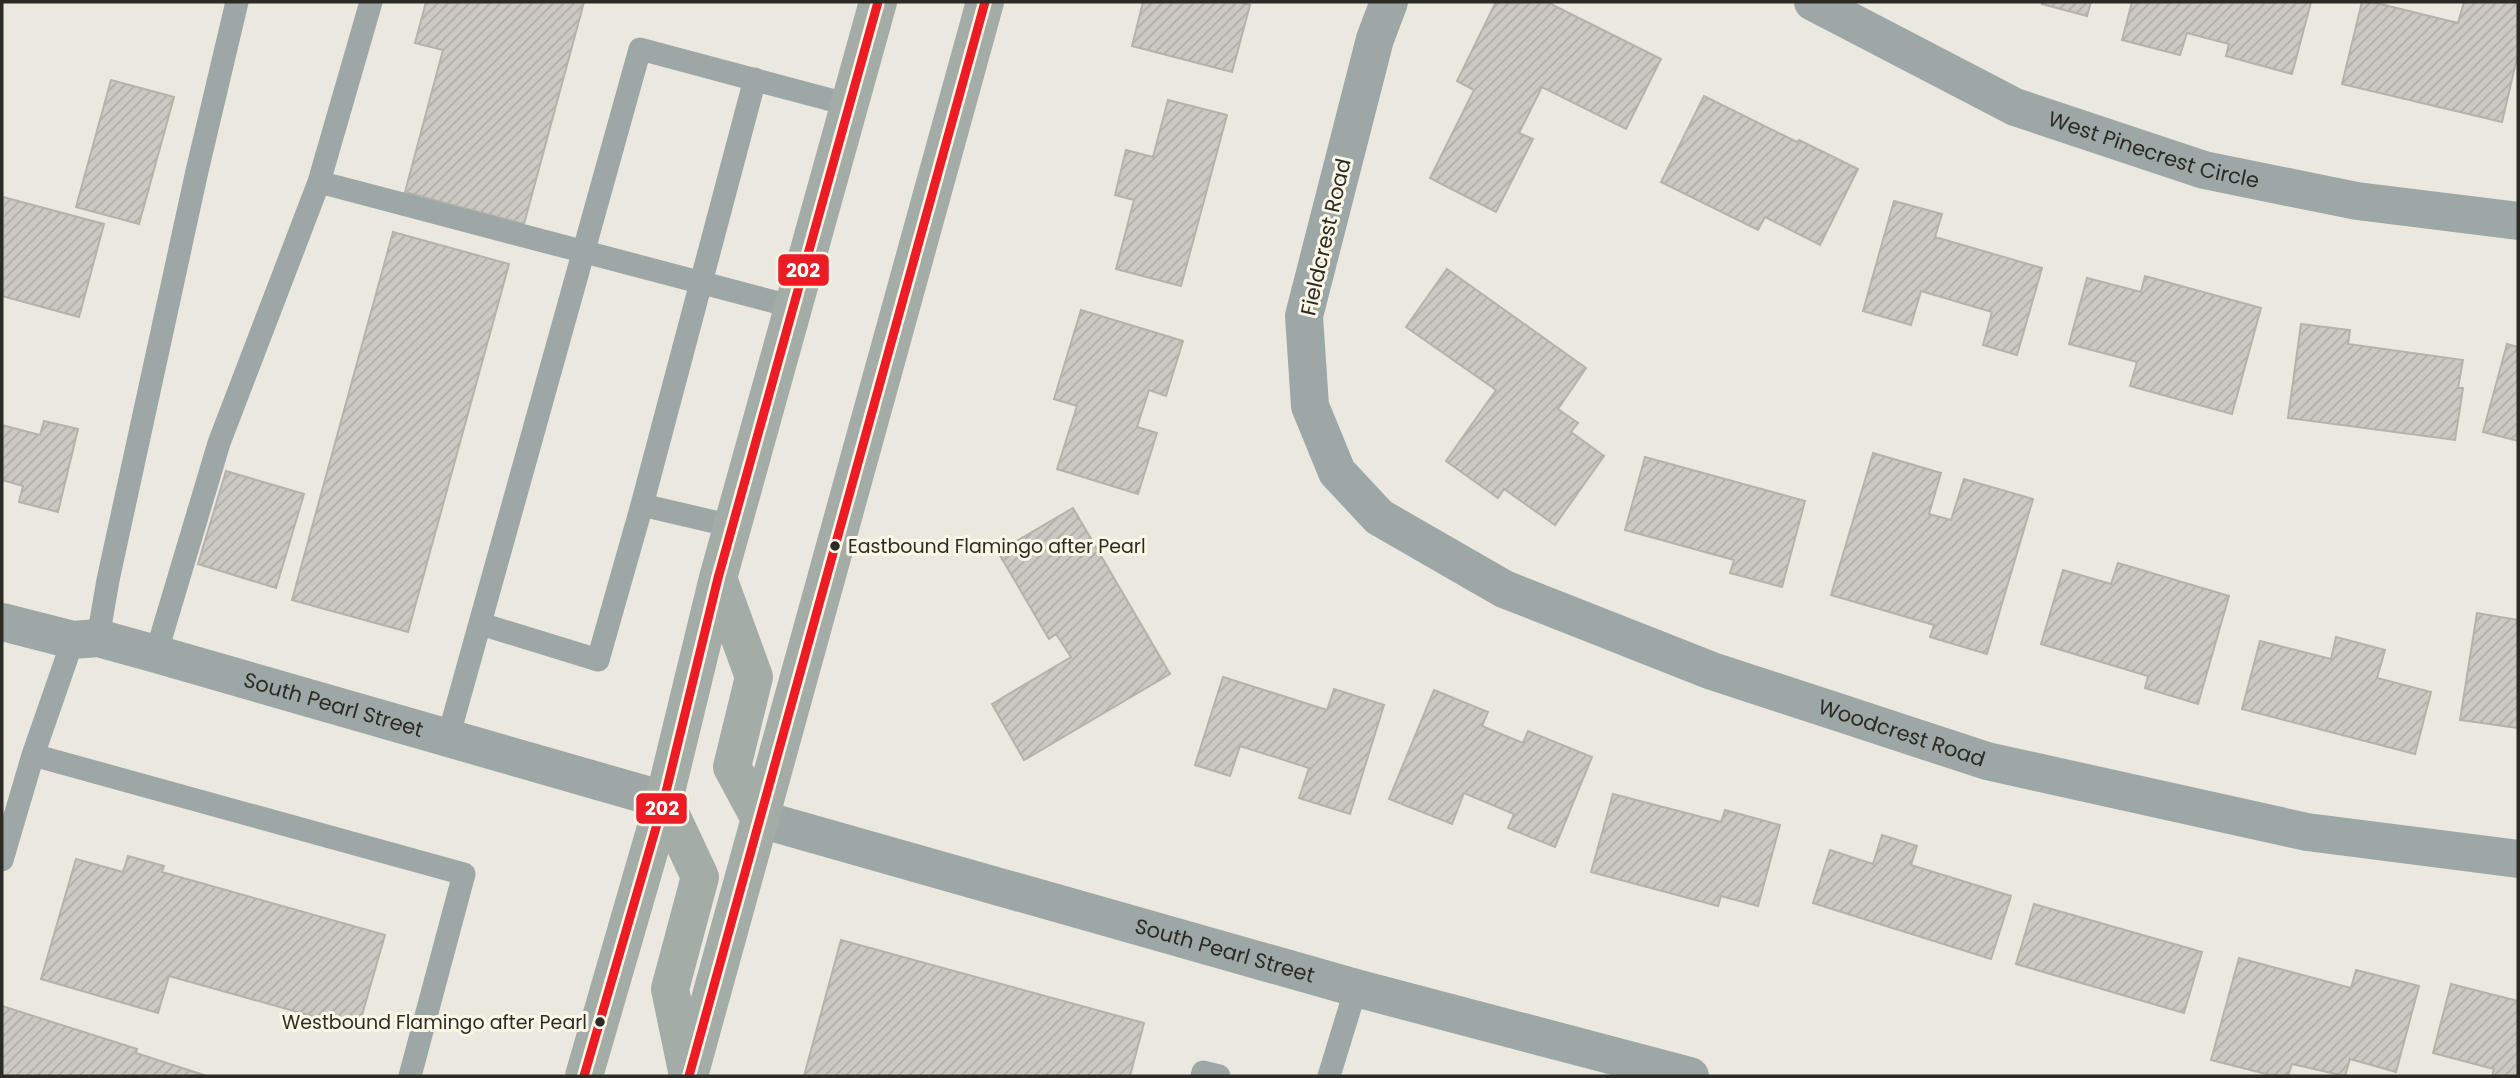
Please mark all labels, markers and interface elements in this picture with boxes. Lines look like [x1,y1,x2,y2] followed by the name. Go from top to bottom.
[2044,104,2262,195] street label: West Pinecrest Circle
[1293,155,1358,318] street label: Fieldcrest Road
[777,253,830,287] line badge: 202
[786,257,820,284] text: 202
[848,533,1146,560] place label: Eastbound Flamingo after Pearl
[828,539,842,553] marker: Eastbound Flamingo after Pearl
[240,665,427,744] street label: South Pearl Street
[1815,692,1989,773] street label: Woodcrest Road
[635,792,688,825] line badge: 202
[645,795,679,822] text: 202
[1132,911,1318,990] street label: South Pearl Street
[282,1009,587,1036] place label: Westbound Flamingo after Pearl
[593,1015,607,1029] marker: Westbound Flamingo after Pearl

